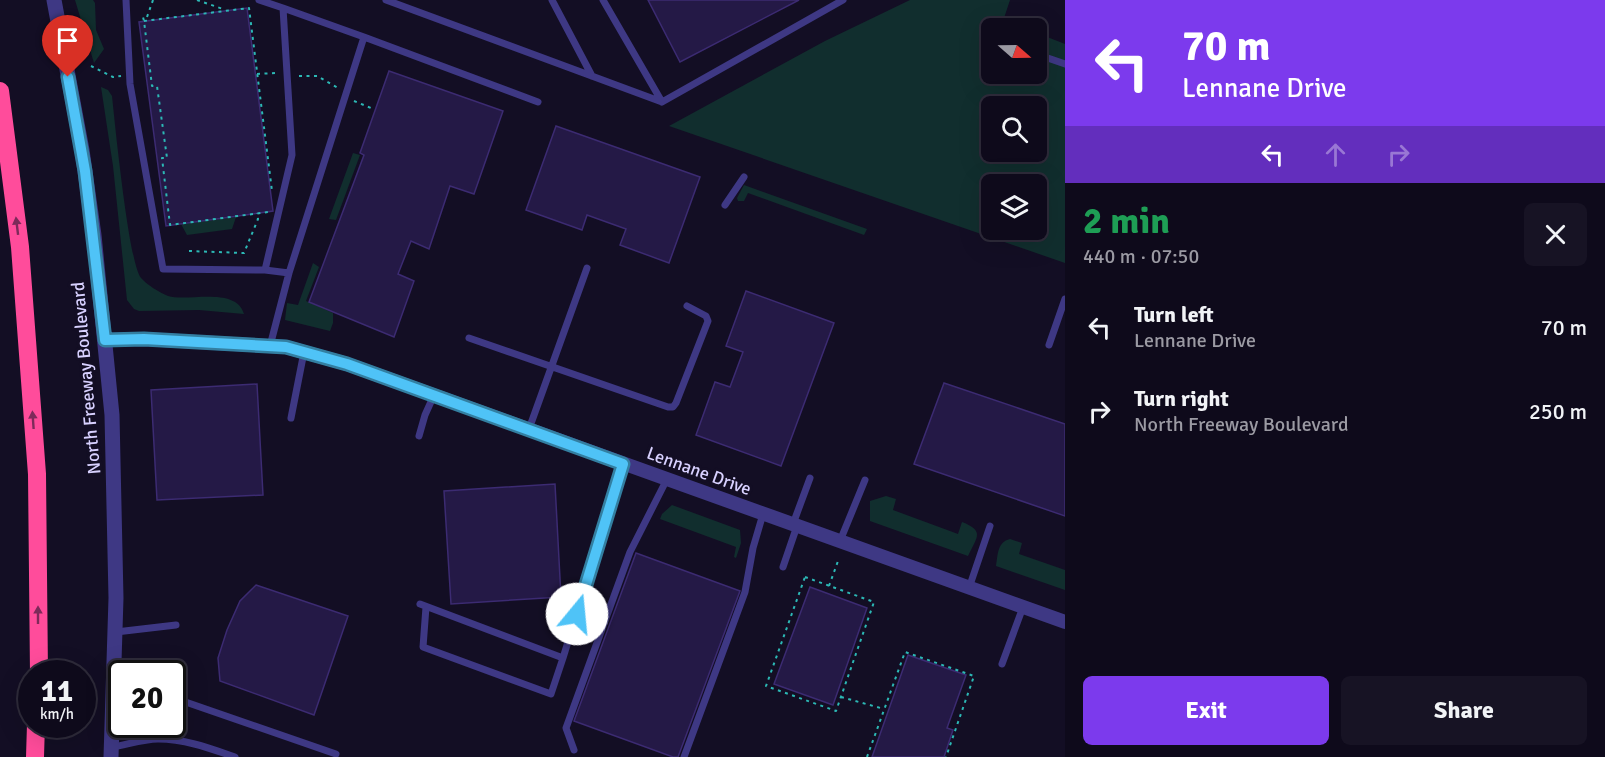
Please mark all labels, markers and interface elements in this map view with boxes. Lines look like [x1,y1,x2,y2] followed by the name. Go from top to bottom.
[42,15,93,77] pin
[981,18,1047,84] north arrow
[981,18,1047,240] map controls
[1182,21,1271,72] text: 70 m
[51,24,84,57] icon: arrive
[1083,24,1161,102] icon: left
[1182,72,1347,105] text: Lennane Drive
[981,96,1047,162] button: search
[1256,138,1289,171] icon: left
[1319,138,1352,171] icon: ahead
[1382,138,1415,171] icon: right
[981,174,1047,240] button: layers
[1083,199,1170,244] text: 2 min
[1524,203,1587,266] button: close
[13,216,22,235] one-way arrow
[1083,244,1199,269] text: 440 m · 07:50
[67,281,105,475] street label: North Freeway Boulevard
[1134,301,1214,328] text: Turn left
[1083,311,1116,344] icon: left
[1541,314,1587,341] text: 70 m
[1134,328,1256,353] text: Lennane Drive
[1134,385,1229,412] text: Turn right
[1083,395,1116,428] icon: right
[1529,398,1587,425] text: 250 m
[29,411,38,430] one-way arrow
[1134,412,1349,437] text: North Freeway Boulevard
[644,442,754,500] street label: Lennane Drive
[545,582,609,646] position arrow
[33,606,43,625] one-way arrow
[108,660,186,738] speed limit sign: 20
[41,673,73,710] text: 11
[1083,676,1329,745] button: Exit
[1341,676,1587,745] button: Share
[40,705,74,723] text: km/h

